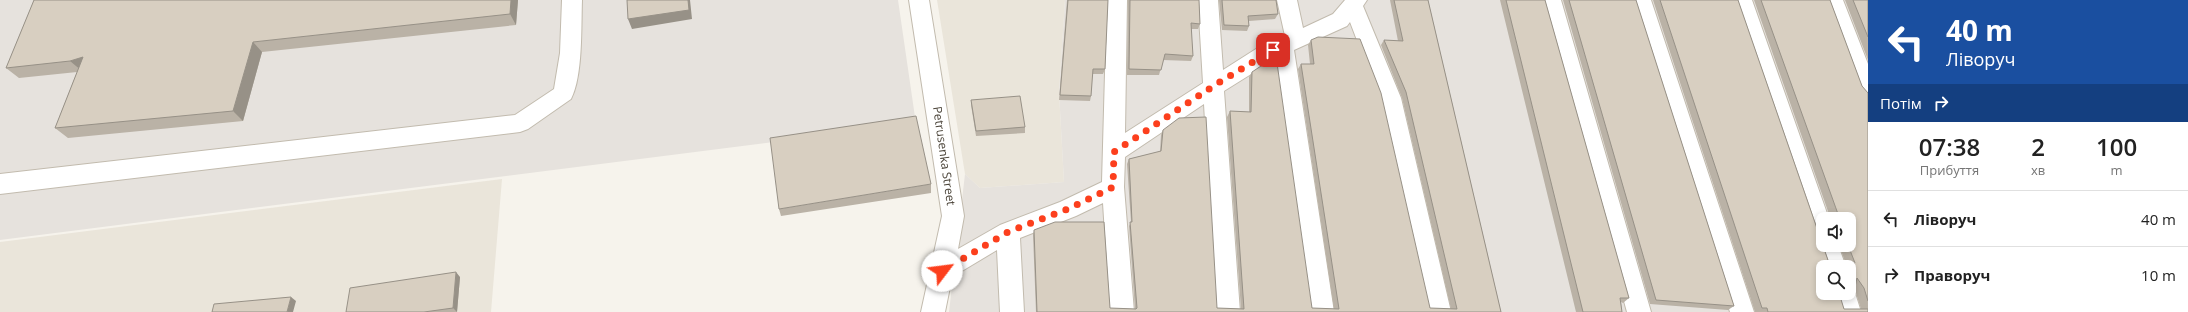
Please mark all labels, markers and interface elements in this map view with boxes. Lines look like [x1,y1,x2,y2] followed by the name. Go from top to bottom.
[1946,11,2013,49] text: 40 m
[1880,16,1932,68] icon: left
[1256,33,1290,67] pin
[1262,39,1284,61] icon: arrive
[1946,47,2015,71] text: Ліворуч
[1930,92,1952,114] icon: right
[1880,93,1922,113] text: Потім
[929,105,960,207] street label: Petrusenka Street
[1919,130,1980,163] text: 07:38
[2031,130,2045,163] text: 2
[2096,130,2137,163] text: 100
[1920,161,1979,179] text: Прибуття
[2031,161,2045,179] text: хв
[2111,161,2123,179] text: m
[1880,208,1902,230] icon: left
[1914,209,1976,229] text: Ліворуч
[2141,209,2176,229] text: 40 m
[1816,212,1856,300] map controls
[1816,212,1856,252] button: sound
[921,250,963,292] position arrow
[1816,260,1856,300] button: search
[1880,264,1902,286] icon: right
[1914,265,1990,285] text: Праворуч
[2141,265,2176,285] text: 10 m

